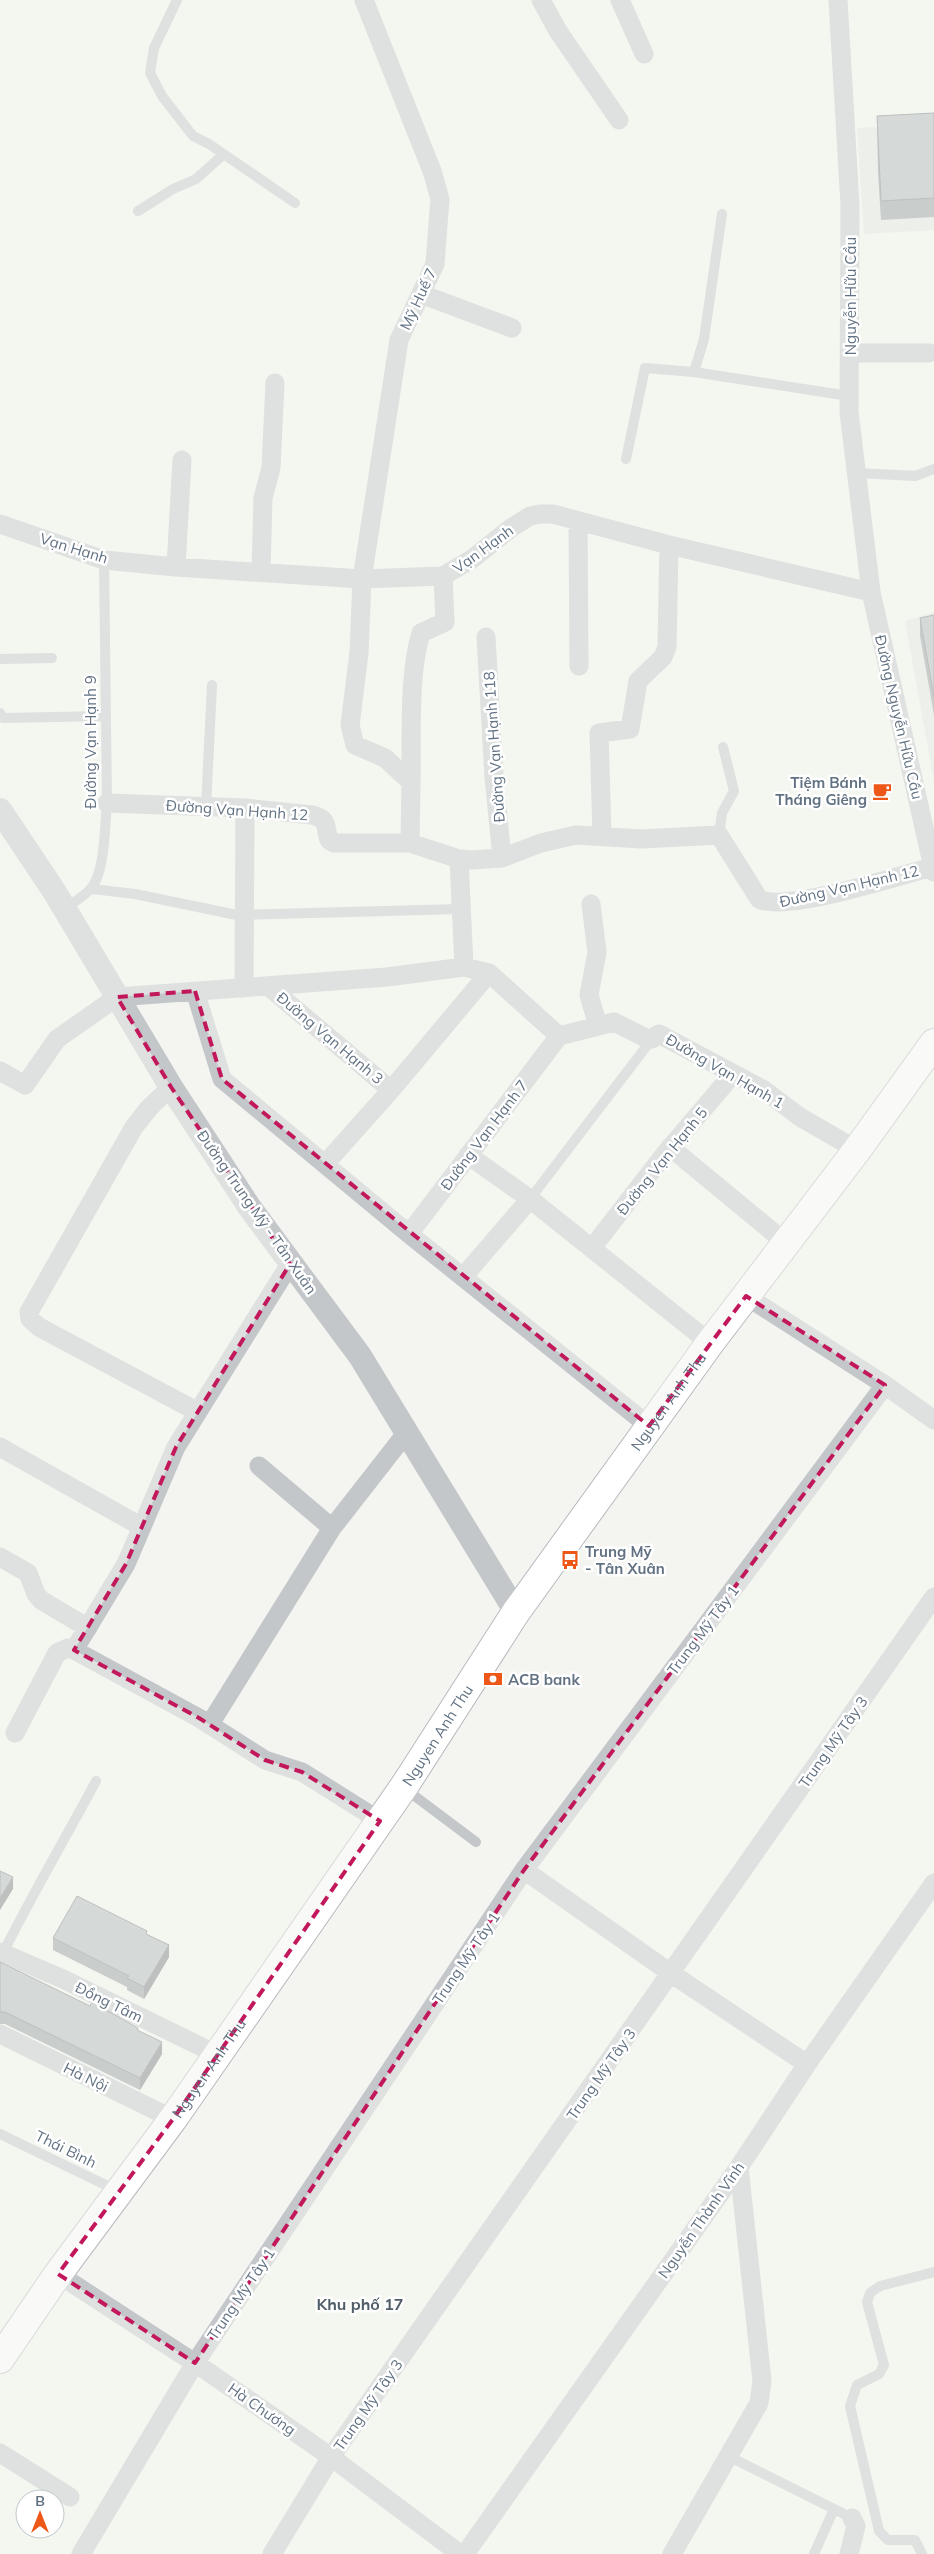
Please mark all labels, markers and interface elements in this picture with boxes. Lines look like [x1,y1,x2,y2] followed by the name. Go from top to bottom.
[841,237,860,355] street label: Nguyễn Hữu Cầu
[395,265,441,333] street label: Mỹ Huế 7
[449,521,517,577] street label: Vạn Hạnh
[38,529,110,567] street label: Vạn Hạnh
[871,633,927,801] street label: Đường Nguyễn Hữu Cầu
[479,671,509,823] street label: Đường Vạn Hạnh 118
[81,675,100,809] street label: Đường Vạn Hạnh 9
[775,773,867,809] place label: Tiệm Bánh Tháng Giêng
[871,780,893,802] cafe icon: Tiệm Bánh Tháng Giêng
[165,796,309,824] street label: Đường Vạn Hạnh 12
[778,861,920,911] street label: Đường Vạn Hạnh 12
[273,988,387,1088] street label: Đường Vạn Hạnh 3
[663,1029,787,1113] street label: Đường Vạn Hạnh 1
[436,1076,532,1194] street label: Đường Vạn Hạnh 7
[613,1103,711,1219] street label: Đường Vạn Hạnh 5
[193,1126,321,1298] street label: Đường Trung Mỹ - Tân Xuân
[626,1348,710,1454] street label: Nguyen Anh Thu
[585,1542,665,1578] place label: Trung Mỹ - Tân Xuân
[559,1549,581,1571] bus stop icon: Trung Mỹ - Tân Xuân
[663,1581,743,1679] street label: Trung Mỹ Tây 1
[482,1668,504,1690] bank icon: ACB bank
[508,1670,580,1689] place label: ACB bank
[398,1681,477,1789] street label: Nguyen Anh Thu
[794,1693,872,1791] street label: Trung Mỹ Tây 3
[428,1908,504,2008] street label: Trung Mỹ Tây 1
[72,1978,146,2026] street label: Đồng Tâm
[167,2015,250,2121] street label: Nguyen Anh Thu
[562,2025,640,2123] street label: Trung Mỹ Tây 3
[60,2058,112,2096] street label: Hà Nội
[32,2126,100,2172] street label: Thái Bình
[654,2158,748,2282] street label: Nguyễn Thành Vĩnh
[203,2244,279,2344] street label: Trung Mỹ Tây 1
[317,2294,403,2314] district label: Khu phố 17
[329,2356,407,2454] street label: Trung Mỹ Tây 3
[224,2379,300,2439] street label: Hà Chương
[15,2489,65,2539] north arrow
[35,2492,45,2510] text: B

